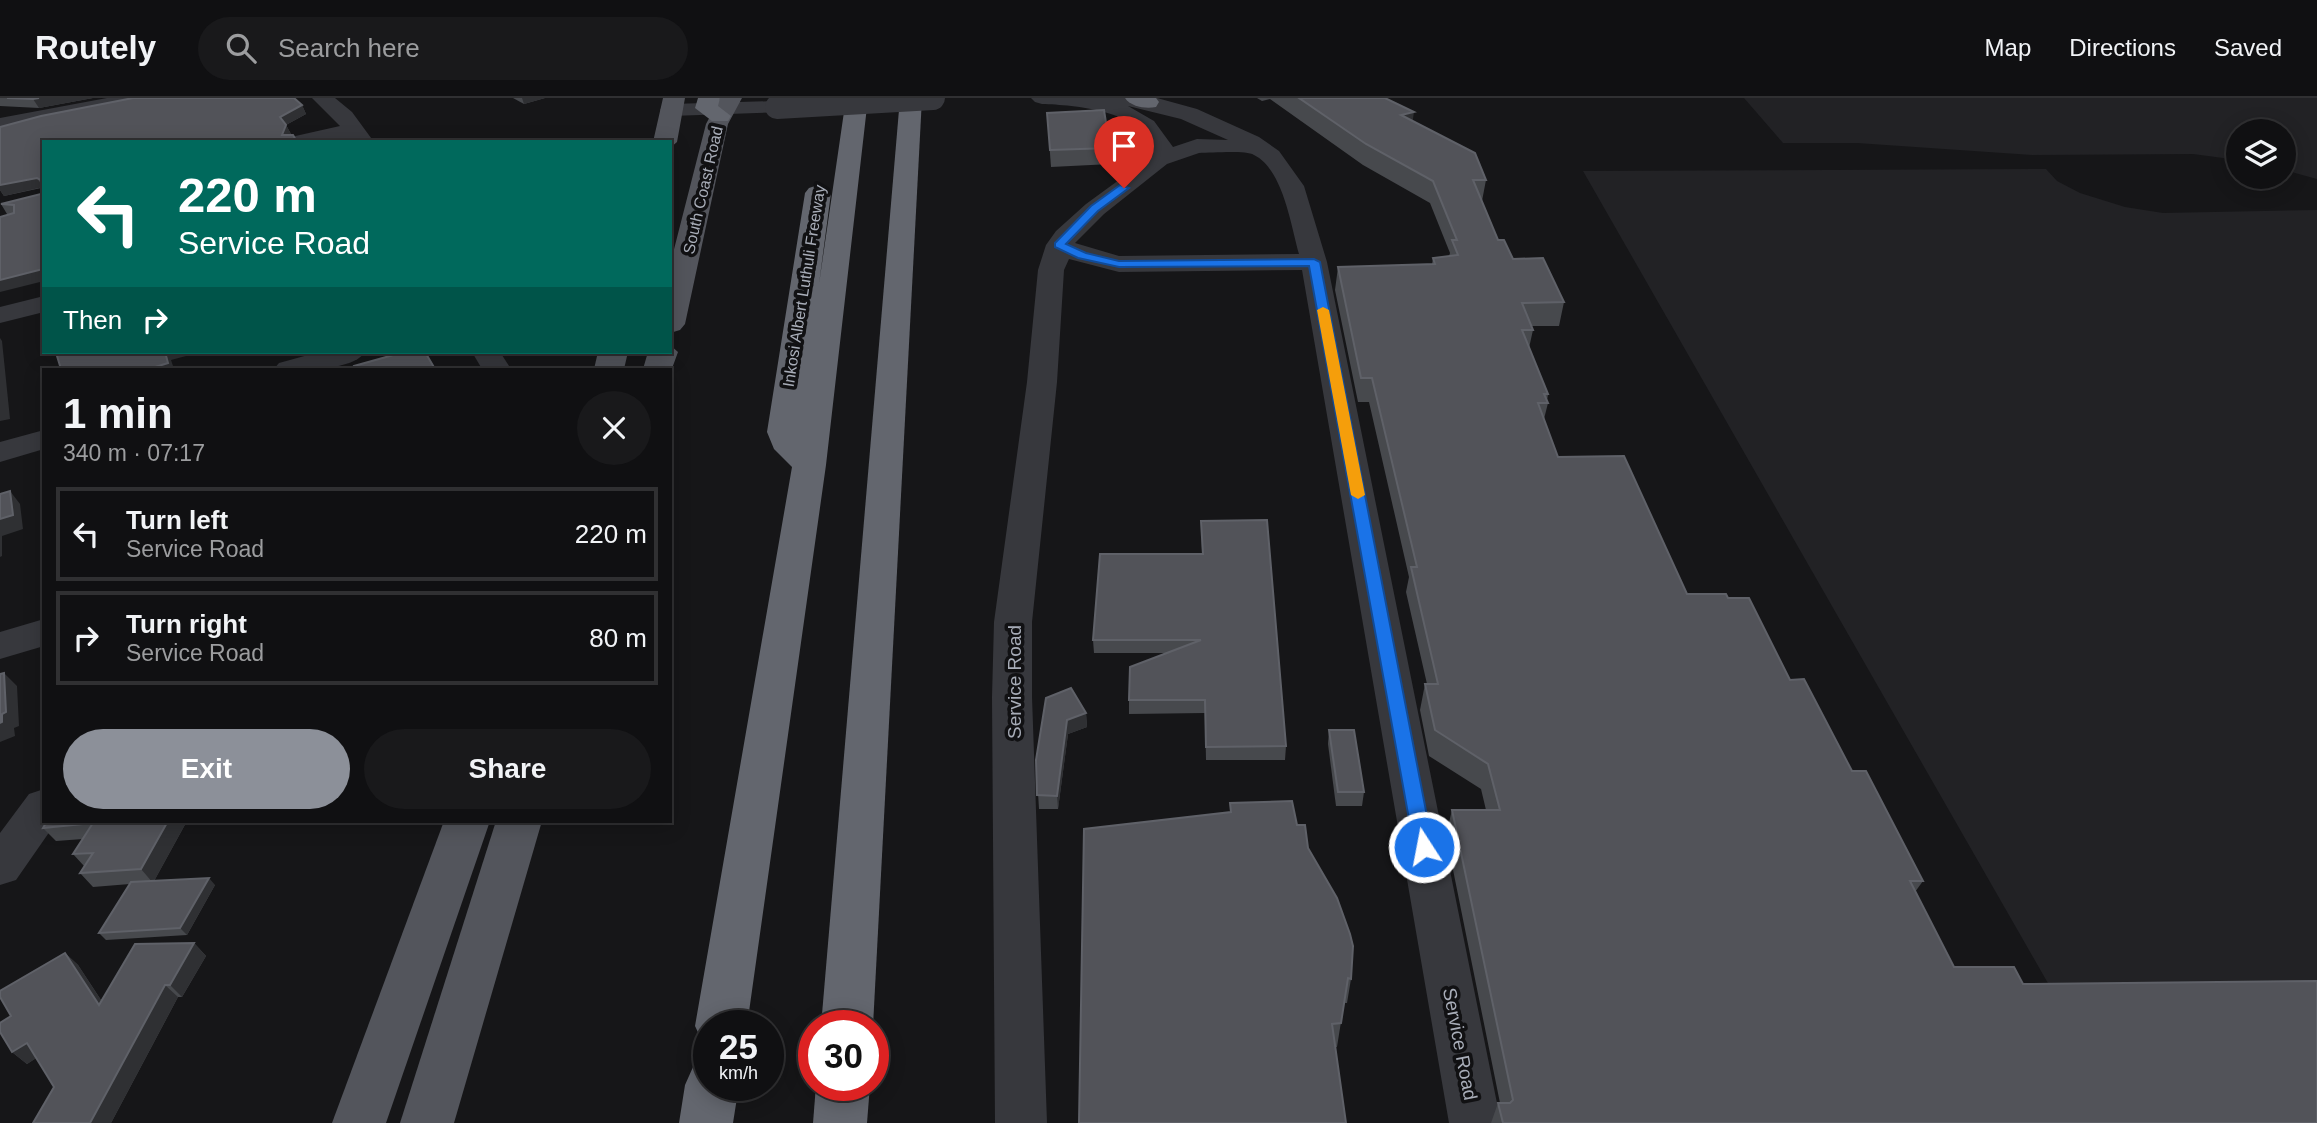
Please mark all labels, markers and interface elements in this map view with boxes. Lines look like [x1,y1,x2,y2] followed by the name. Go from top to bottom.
[198,17,688,80] search box
[35,29,156,66] text: Routely
[222,29,260,67] icon: search
[278,33,420,63] text: Search here
[1985,34,2031,61] text: Map
[2069,34,2176,61] text: Directions
[2214,34,2282,61] text: Saved
[1094,116,1154,188] pin
[2226,119,2296,189] map controls
[2226,119,2296,189] button: layers
[680,124,726,256] street label: South Coast Road
[1105,127,1143,165] icon: arrive
[63,168,154,259] icon: left
[178,168,317,222] text: 220 m
[780,184,828,388] street label: Inkosi Albert Luthuli Freeway
[178,225,370,261] text: Service Road
[136,301,174,339] icon: right
[63,305,122,335] text: Then
[63,390,173,437] text: 1 min
[577,391,651,465] button: close
[63,440,205,466] text: 340 m · 07:17
[126,505,228,535] text: Turn left
[67,515,105,553] icon: left
[575,519,647,549] text: 220 m
[126,536,264,562] text: Service Road
[126,609,247,639] text: Turn right
[67,619,105,657] icon: right
[589,623,647,653] text: 80 m
[1004,625,1025,739] street label: Service Road
[126,640,264,666] text: Service Road
[63,729,350,809] button: Exit
[364,729,651,809] button: Share
[1387,810,1461,884] position arrow
[1439,986,1481,1102] street label: Service Road
[798,1010,889,1101] speed limit sign: 30
[719,1027,758,1066] text: 25
[719,1063,758,1083] text: km/h

